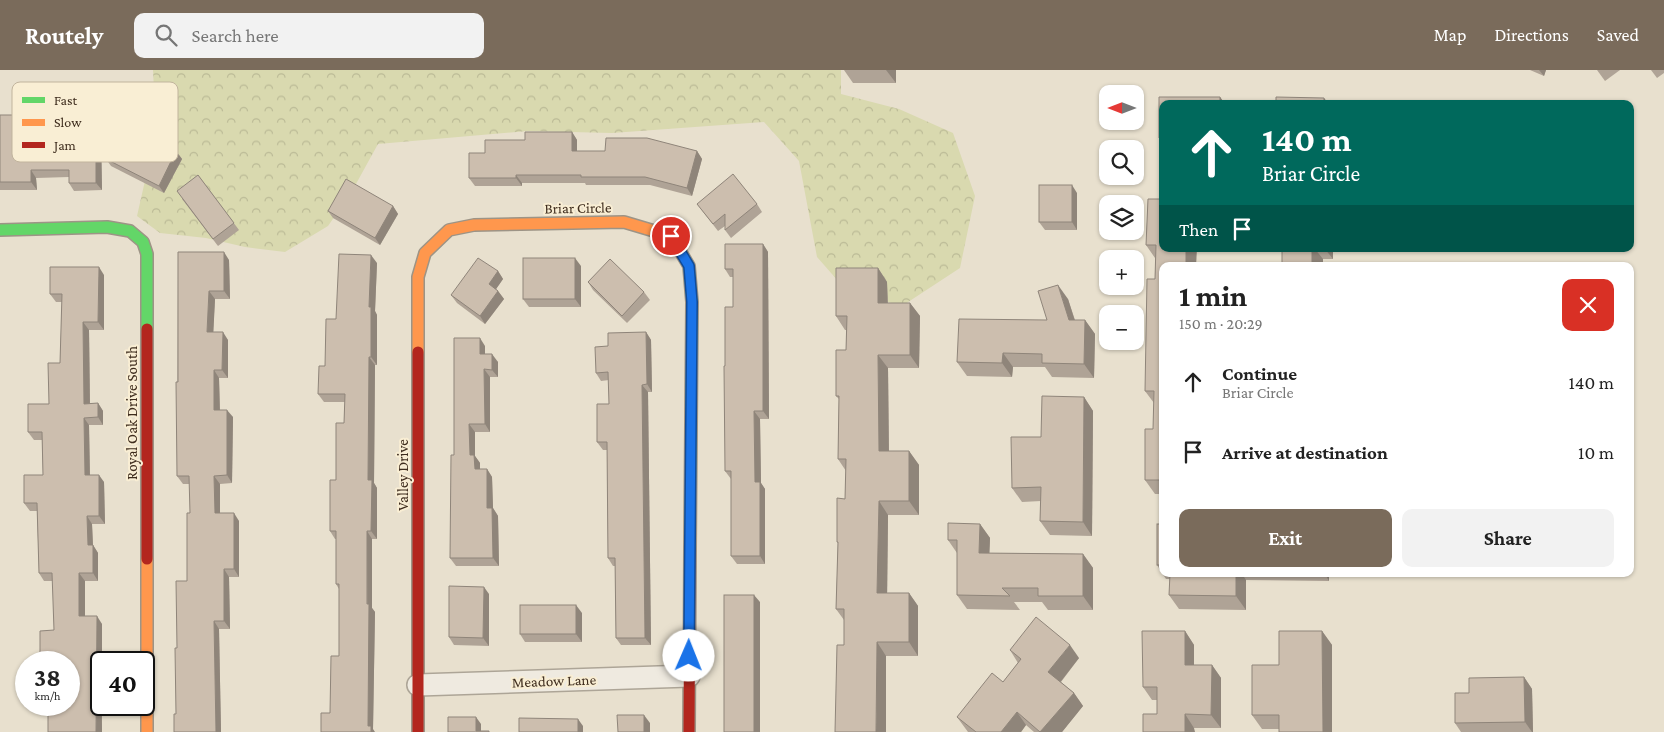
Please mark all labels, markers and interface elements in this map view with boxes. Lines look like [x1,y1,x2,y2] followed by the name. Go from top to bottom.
[134,13,484,58] search box
[152,21,180,49] icon: search
[25,22,104,49] text: Routely
[192,25,279,46] text: Search here
[1434,25,1466,45] text: Map
[1494,25,1569,45] text: Directions
[1597,25,1639,45] text: Saved
[12,82,178,162] legend
[1099,85,1144,130] north arrow
[1099,85,1144,350] map controls
[54,92,78,108] text: Fast
[54,114,82,130] text: Slow
[1179,120,1244,185] icon: ahead
[1262,120,1352,159] text: 140 m
[52,137,76,153] text: Jam
[1099,140,1144,185] button: search
[1262,161,1360,186] text: Briar Circle
[1099,195,1144,240] button: layers
[544,199,612,217] street label: Briar Circle
[650,215,692,257] pin
[1228,215,1256,243] icon: arrive
[1179,219,1218,240] text: Then
[657,222,685,250] icon: arrive
[1099,250,1144,295] button: +
[1179,279,1247,312] text: 1 min
[1562,279,1614,331] button: close
[1099,305,1144,350] button: −
[1179,315,1263,332] text: 150 m · 20:29
[124,346,141,480] street label: Royal Oak Drive South
[1222,363,1297,384] text: Continue
[1179,368,1207,396] icon: ahead
[1568,372,1614,393] text: 140 m
[1222,384,1293,401] text: Briar Circle
[1179,438,1207,466] icon: arrive
[395,439,412,511] street label: Valley Drive
[1222,442,1388,463] text: Arrive at destination
[1578,442,1614,463] text: 10 m
[1179,509,1392,567] button: Exit
[1402,509,1614,567] button: Share
[662,629,714,681] position arrow
[90,651,155,716] speed limit sign: 40
[34,664,61,691] text: 38
[512,672,597,690] street label: Meadow Lane
[35,689,60,703] text: km/h

